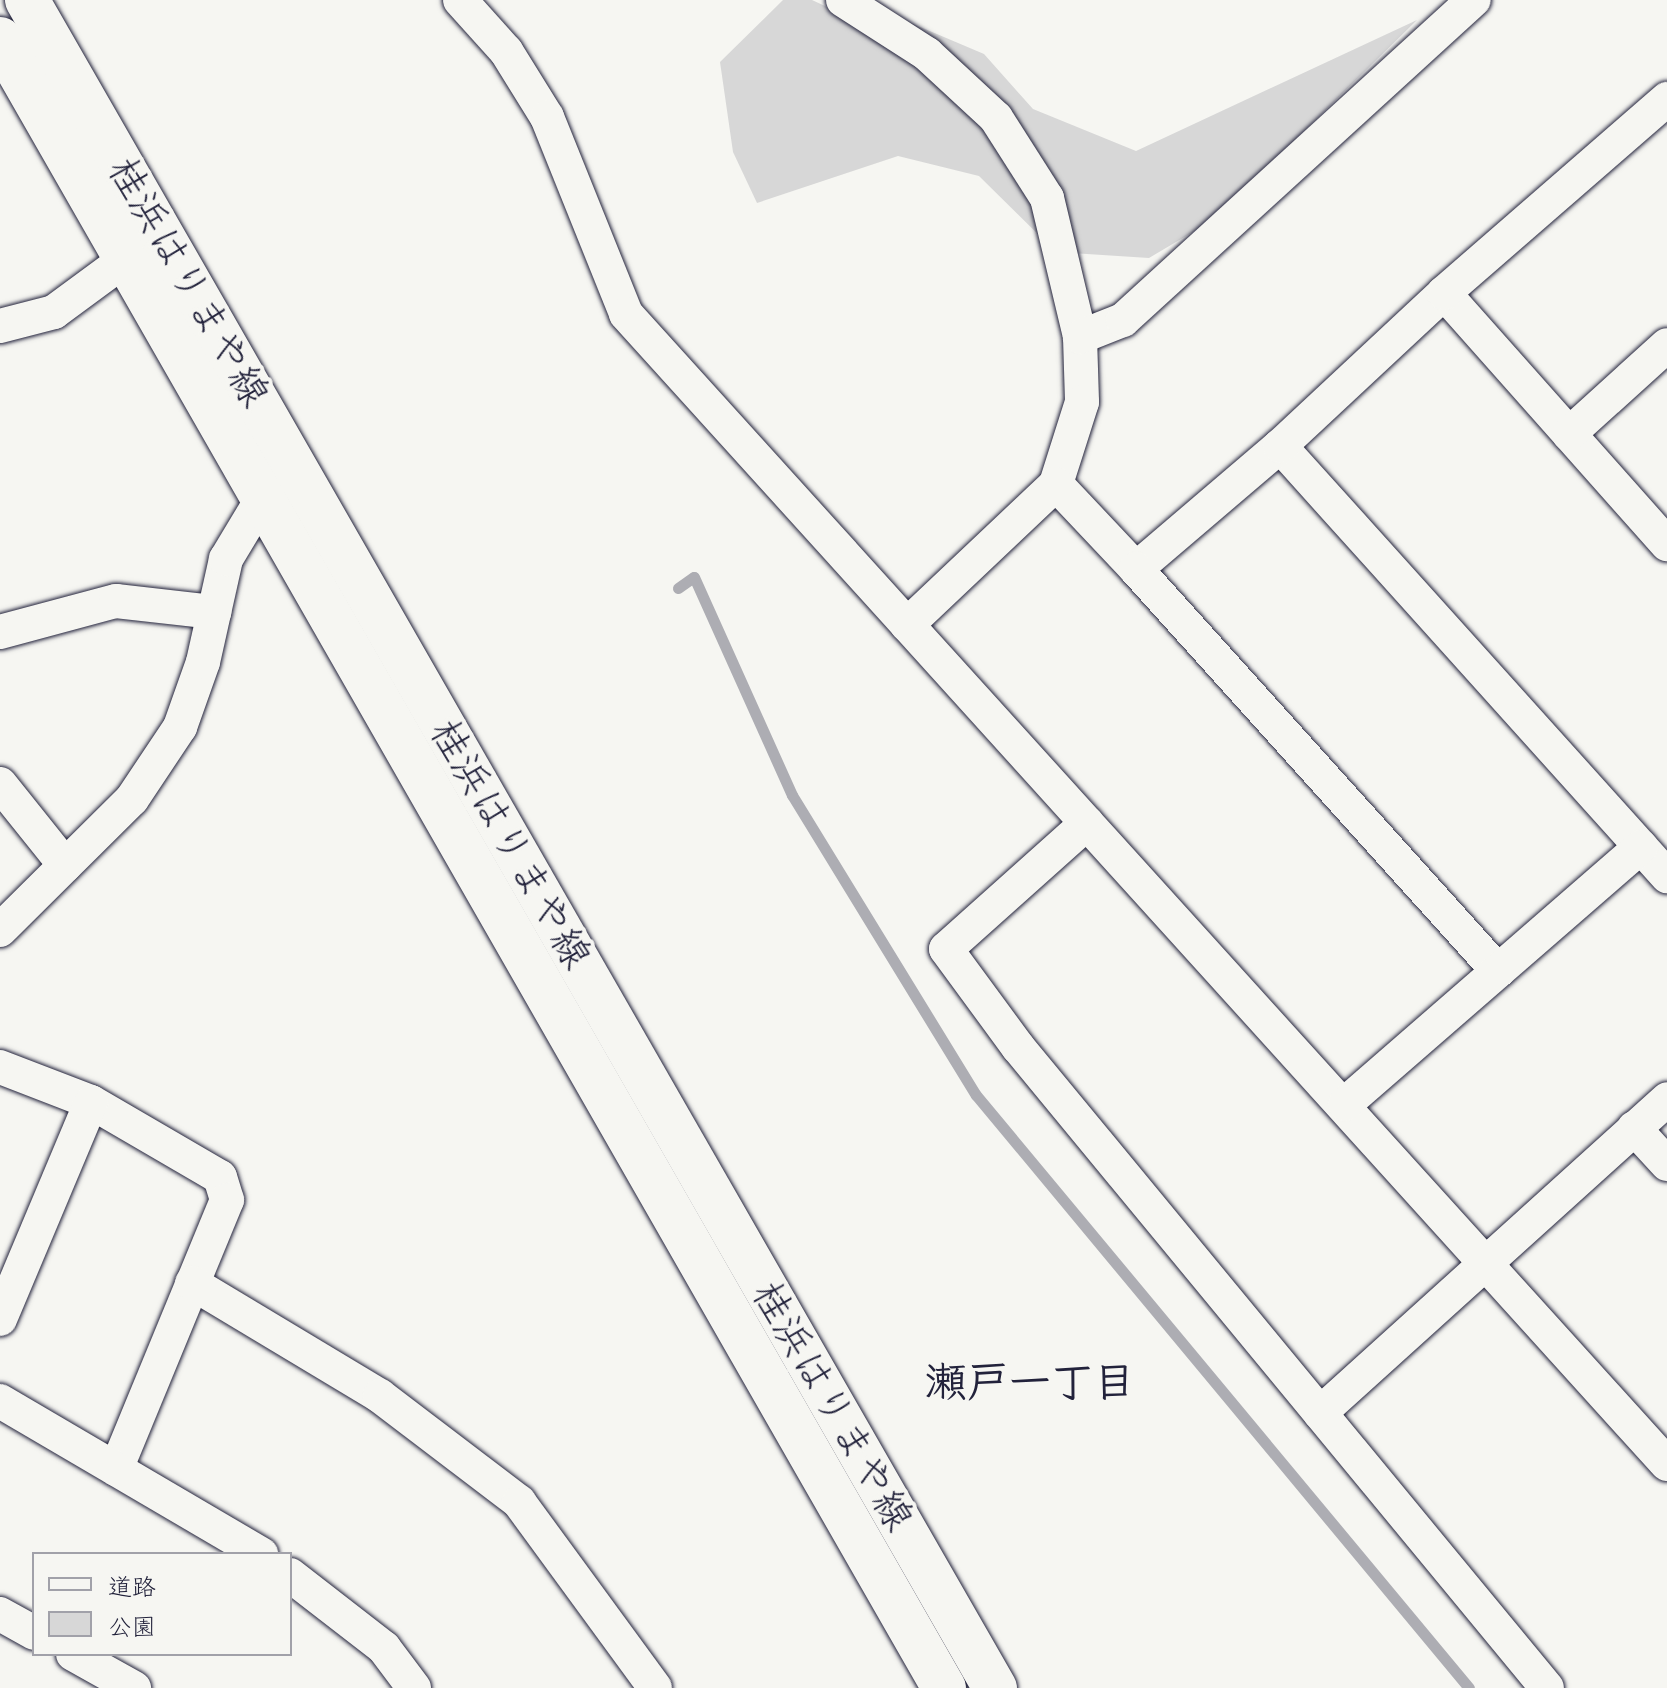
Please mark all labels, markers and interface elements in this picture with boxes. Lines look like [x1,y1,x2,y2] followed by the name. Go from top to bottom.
[98,149,280,415] street label: 桂浜はりまや線
[420,711,602,977] street label: 桂浜はりまや線
[742,1273,924,1539] street label: 桂浜はりまや線
[925,1358,1135,1408] district label: 瀬戸一丁目
[32,1552,292,1656] legend
[108,1572,156,1602] text: 道路
[108,1612,156,1642] text: 公園

